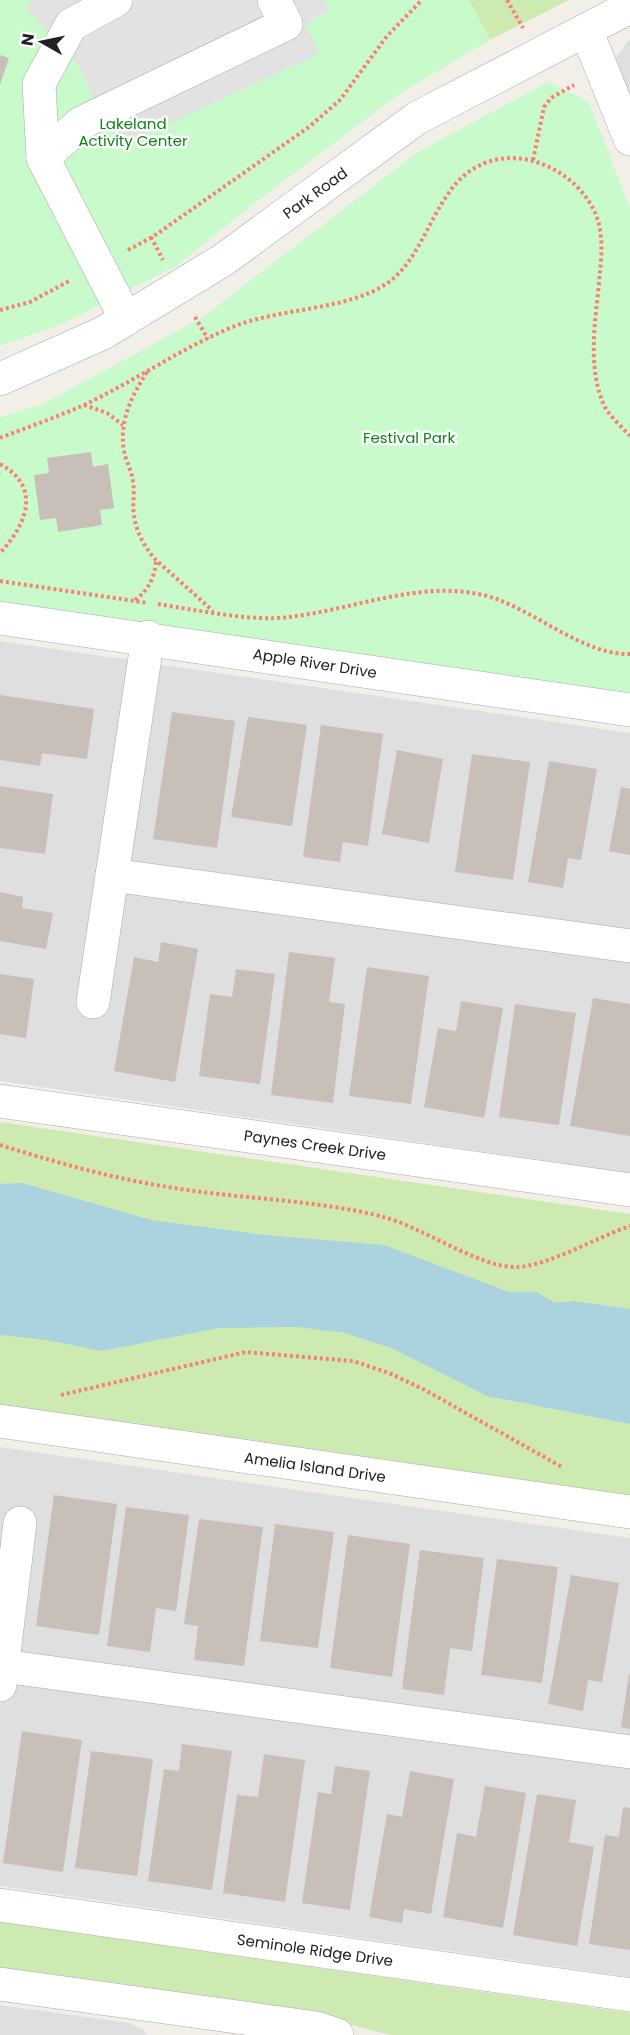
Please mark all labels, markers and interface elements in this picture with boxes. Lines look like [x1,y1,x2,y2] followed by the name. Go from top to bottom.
[12,12,72,72] north arrow
[15,32,40,47] text: N
[78,113,188,151] park label: Lakeland Activity Center
[278,162,352,224] street label: Park Road
[363,427,455,448] park label: Festival Park
[252,643,378,683] street label: Apple River Drive
[243,1125,387,1165] street label: Paynes Creek Drive
[243,1447,387,1487] street label: Amelia Island Drive
[236,1929,394,1971] street label: Seminole Ridge Drive

